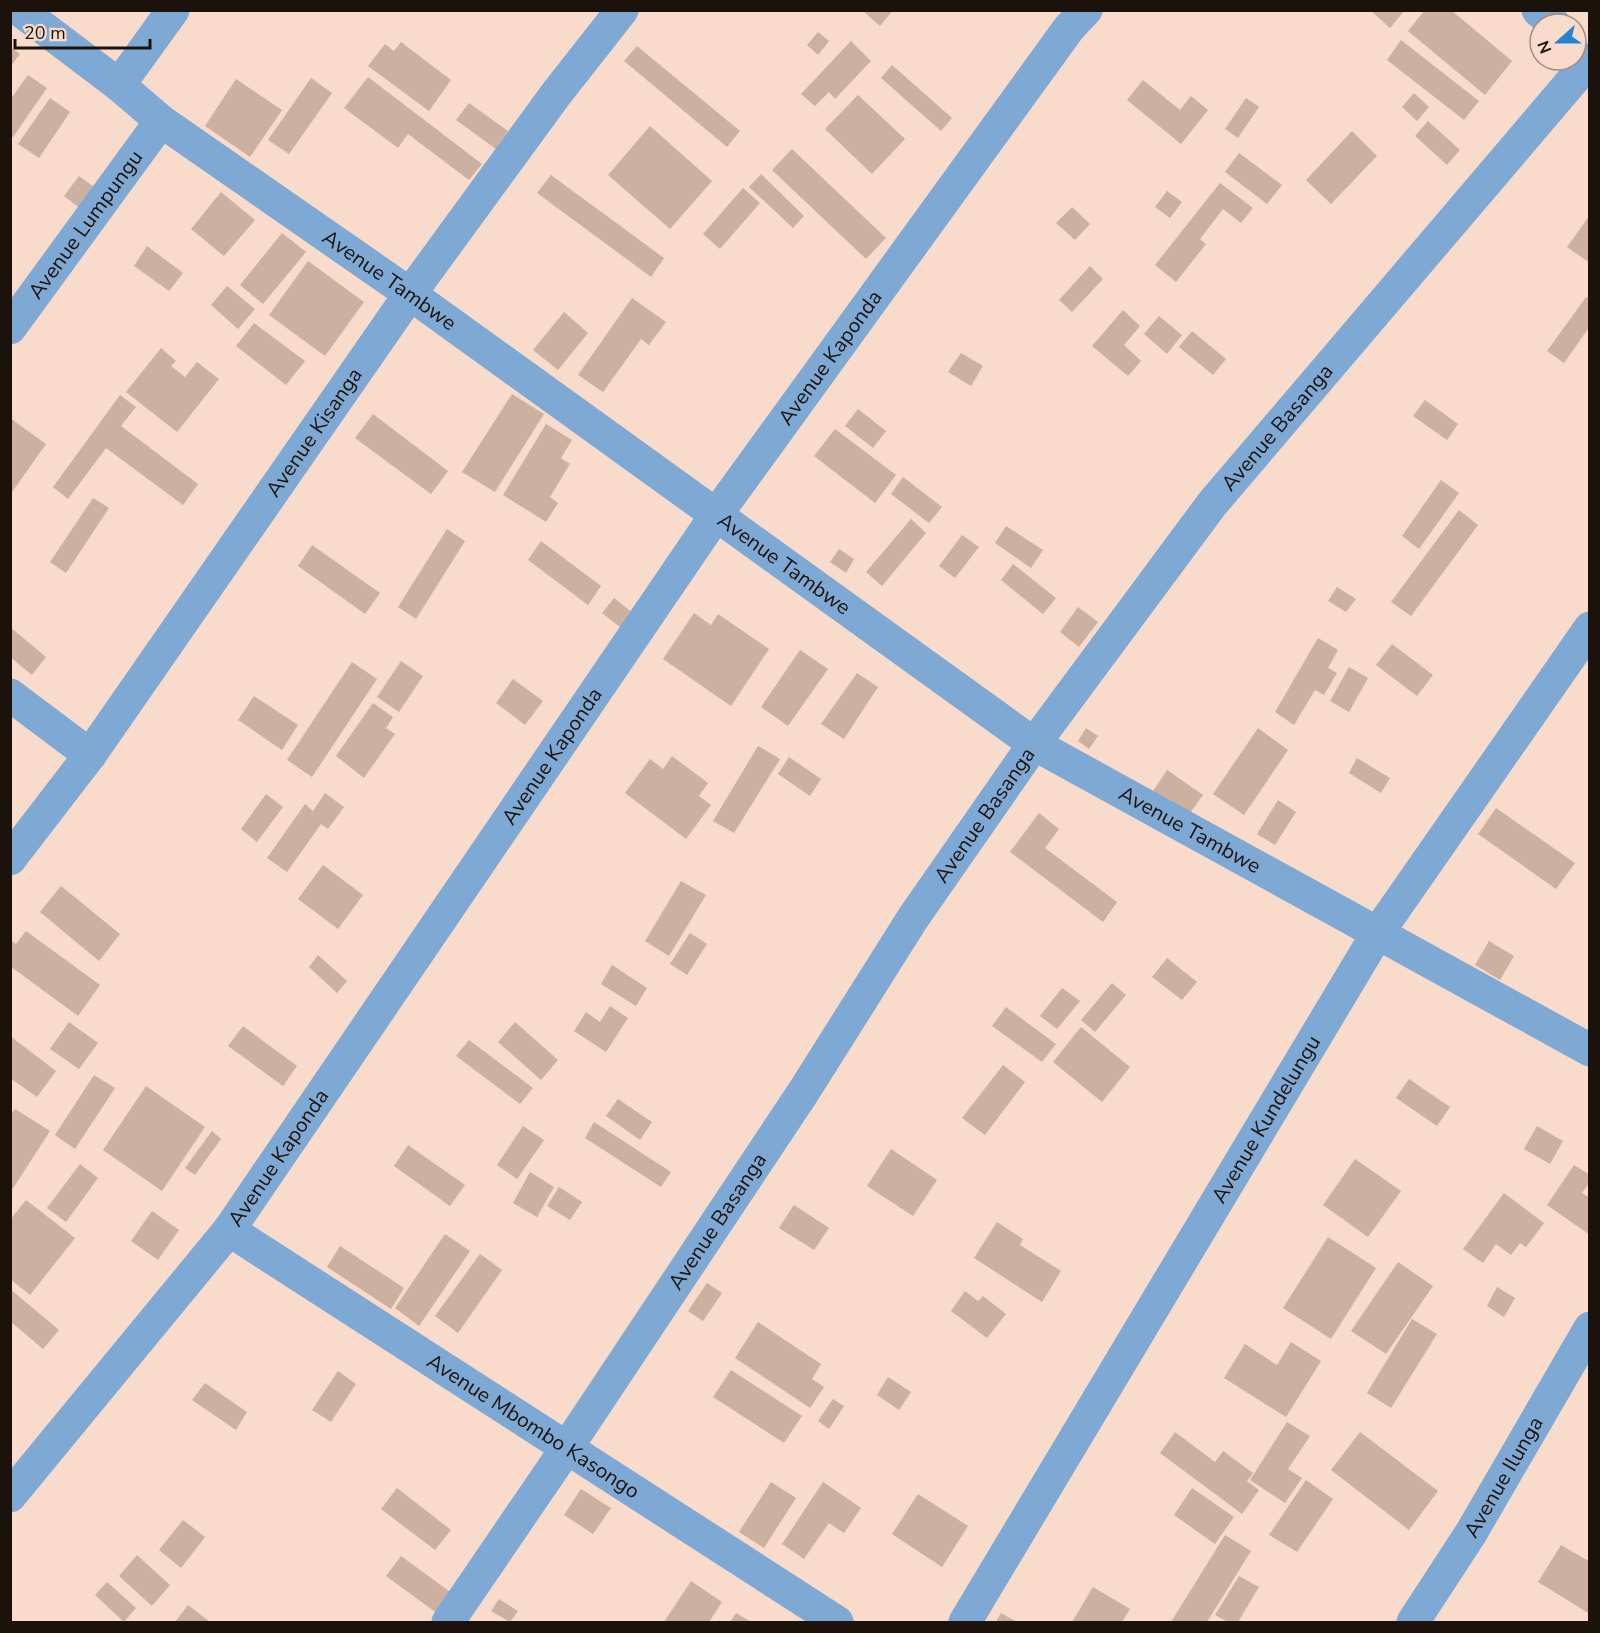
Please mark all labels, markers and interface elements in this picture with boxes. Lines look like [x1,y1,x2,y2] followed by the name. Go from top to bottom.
[15,12,150,50] scale bar
[1528,12,1588,72] north arrow
[24,21,66,45] text: 20 m
[1533,37,1557,57] text: N
[22,144,149,305] street label: Avenue Lumpungu
[317,223,462,337] street label: Avenue Tambwe
[772,284,888,431] street label: Avenue Kaponda
[1215,358,1339,497] street label: Avenue Basanga
[259,362,369,503] street label: Avenue Kisanga
[712,506,856,621] street label: Avenue Tambwe
[495,682,609,830] street label: Avenue Kaponda
[928,742,1041,888] street label: Avenue Basanga
[1114,779,1266,880] street label: Avenue Tambwe
[1205,1030,1327,1208] street label: Avenue Kundelungu
[221,1084,335,1232] street label: Avenue Kaponda
[662,1147,773,1295] street label: Avenue Basanga
[421,1347,645,1505] street label: Avenue Mbombo Kasongo
[1457,1411,1550,1543] street label: Avenue Ilunga

